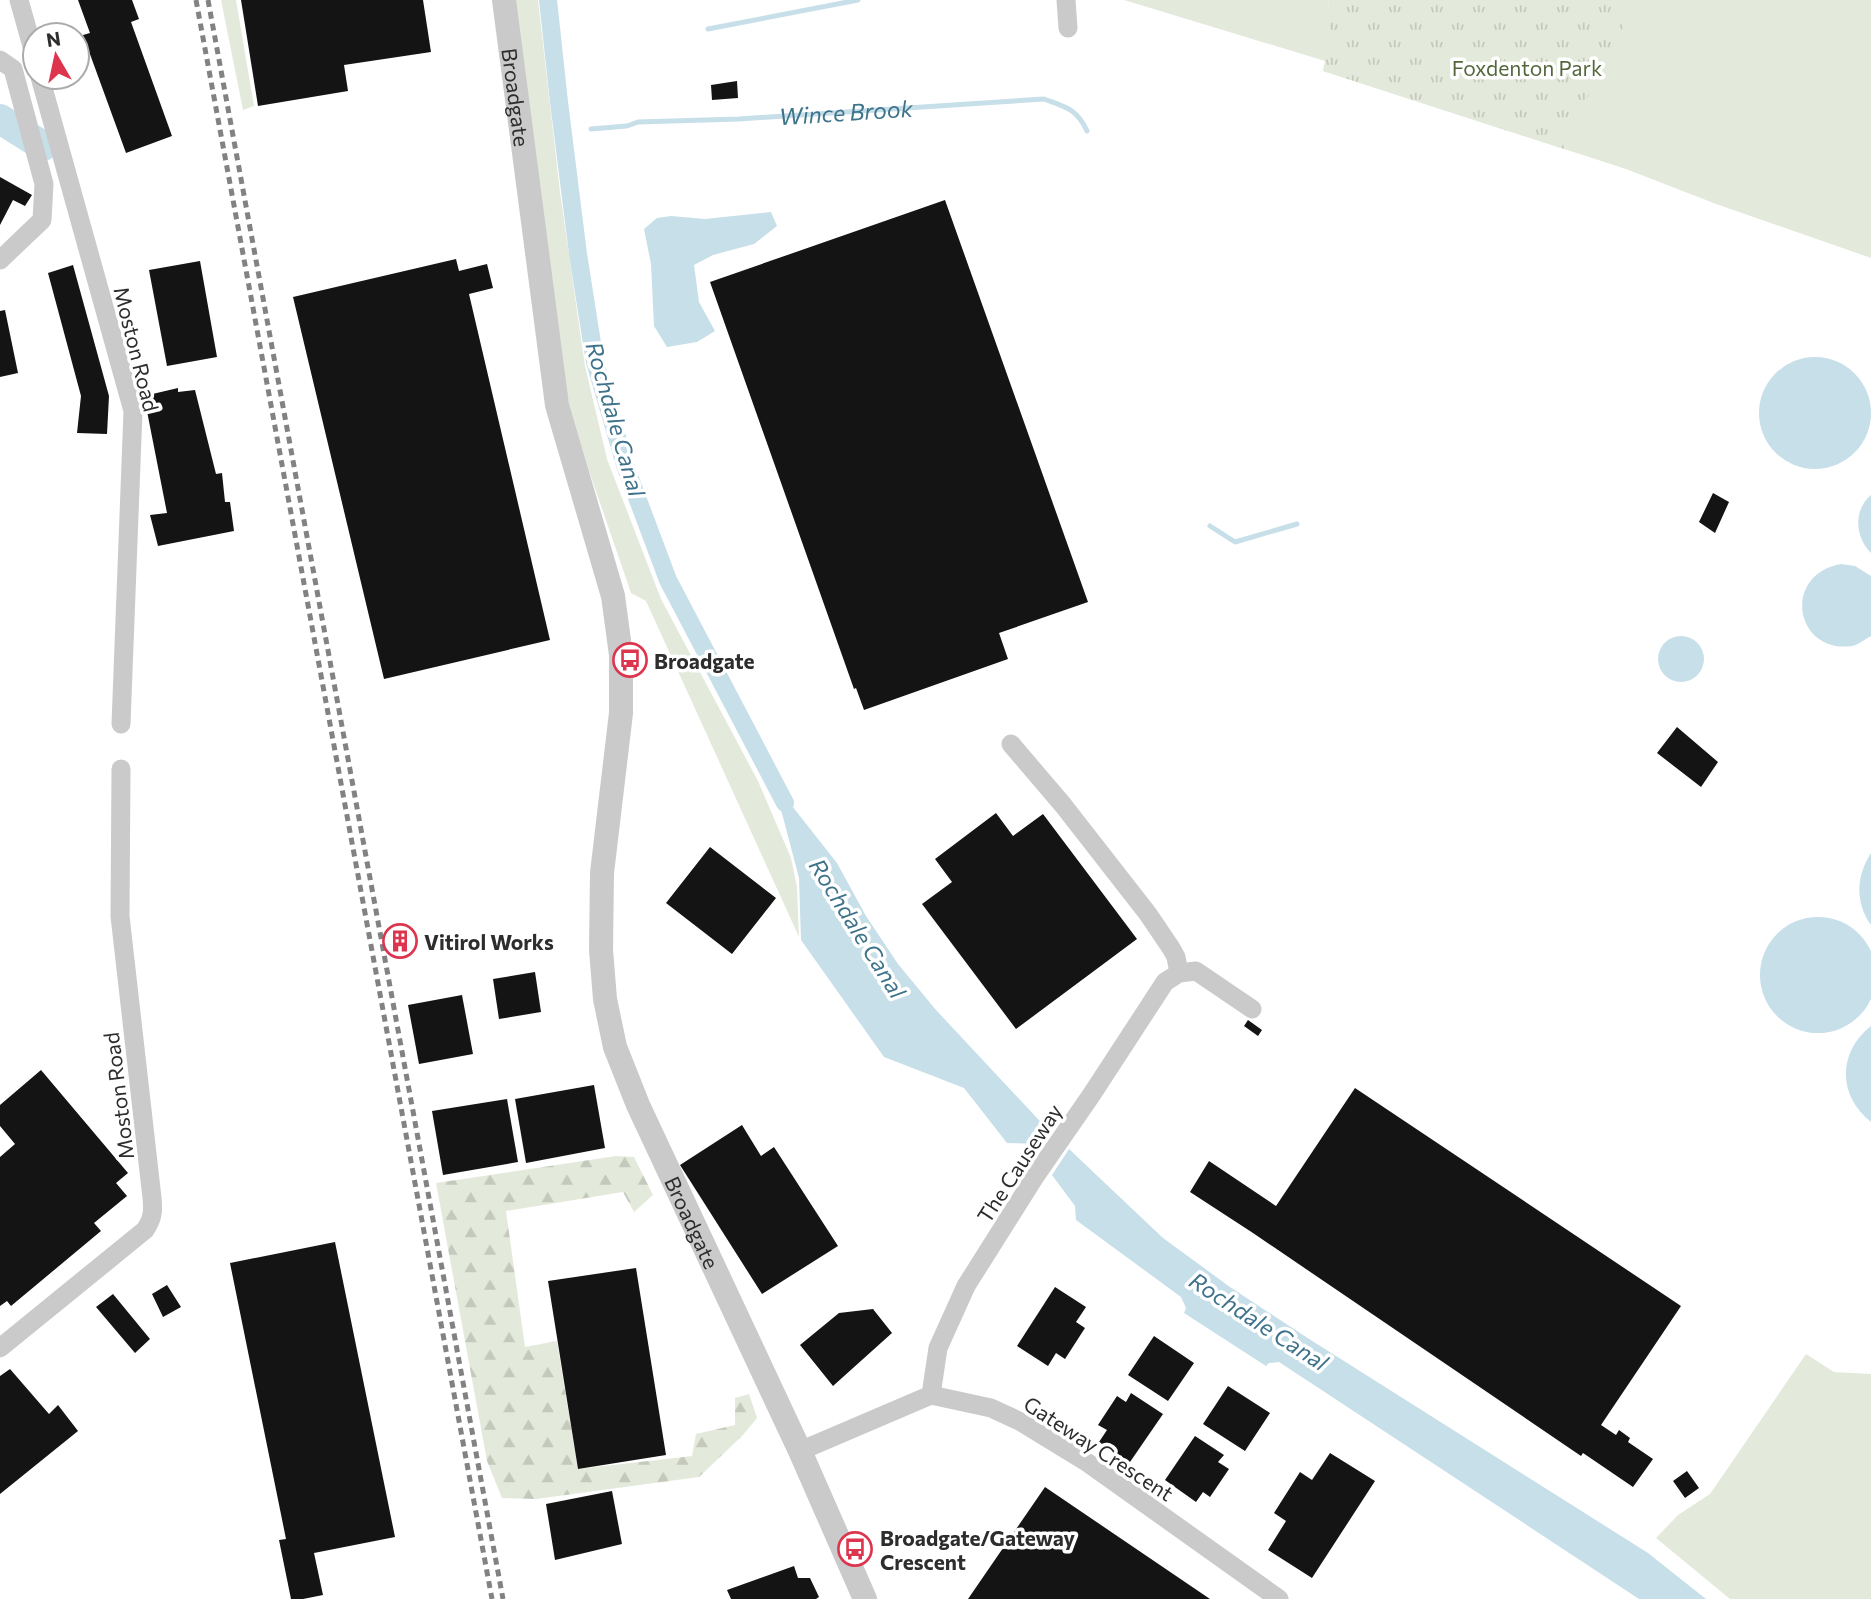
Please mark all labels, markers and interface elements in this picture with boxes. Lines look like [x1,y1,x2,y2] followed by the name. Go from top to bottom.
[21,21,91,91] north arrow
[44,26,62,51] text: N
[498,46,536,148] street label: Broadgate
[1452,55,1602,80] park label: Foxdenton Park
[778,94,914,130] water label: Wince Brook
[109,284,165,414] street label: Moston Road
[581,338,652,501] water label: Rochdale Canal
[611,641,649,679] bus stop icon: Broadgate
[654,648,755,673] place label: Broadgate
[804,853,913,1004] water label: Rochdale Canal
[381,922,419,960] building icon: Vitirol Works
[424,929,554,954] place label: Vitirol Works
[98,1031,138,1161] street label: Moston Road
[971,1099,1067,1227] street label: The Causeway
[660,1172,725,1272] street label: Broadgate
[1184,1266,1334,1377] water label: Rochdale Canal
[1020,1390,1178,1506] street label: Gateway Crescent
[880,1525,1075,1574] place label: Broadgate/Gateway Crescent
[836,1530,874,1568] bus stop icon: Broadgate/Gateway Crescent

